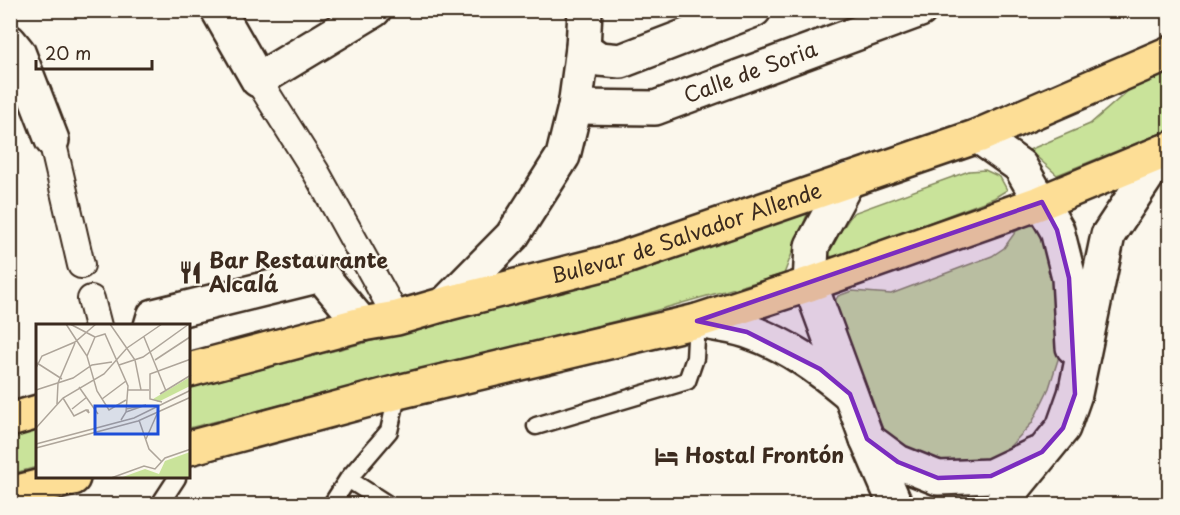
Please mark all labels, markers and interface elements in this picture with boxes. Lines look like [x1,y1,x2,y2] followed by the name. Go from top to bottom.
[679,31,822,110] street label: Calle de Soria
[36,33,152,71] scale bar
[45,39,91,66] text: 20 m
[547,173,825,290] street label: Bulevar de Salvador Allende
[209,243,388,299] place label: Bar Restaurante Alcalá
[178,260,204,286] restaurant icon: Bar Restaurante Alcalá
[36,324,190,479] inset map
[685,438,844,470] place label: Hostal Frontón
[654,443,680,469] hotel icon: Hostal Frontón

